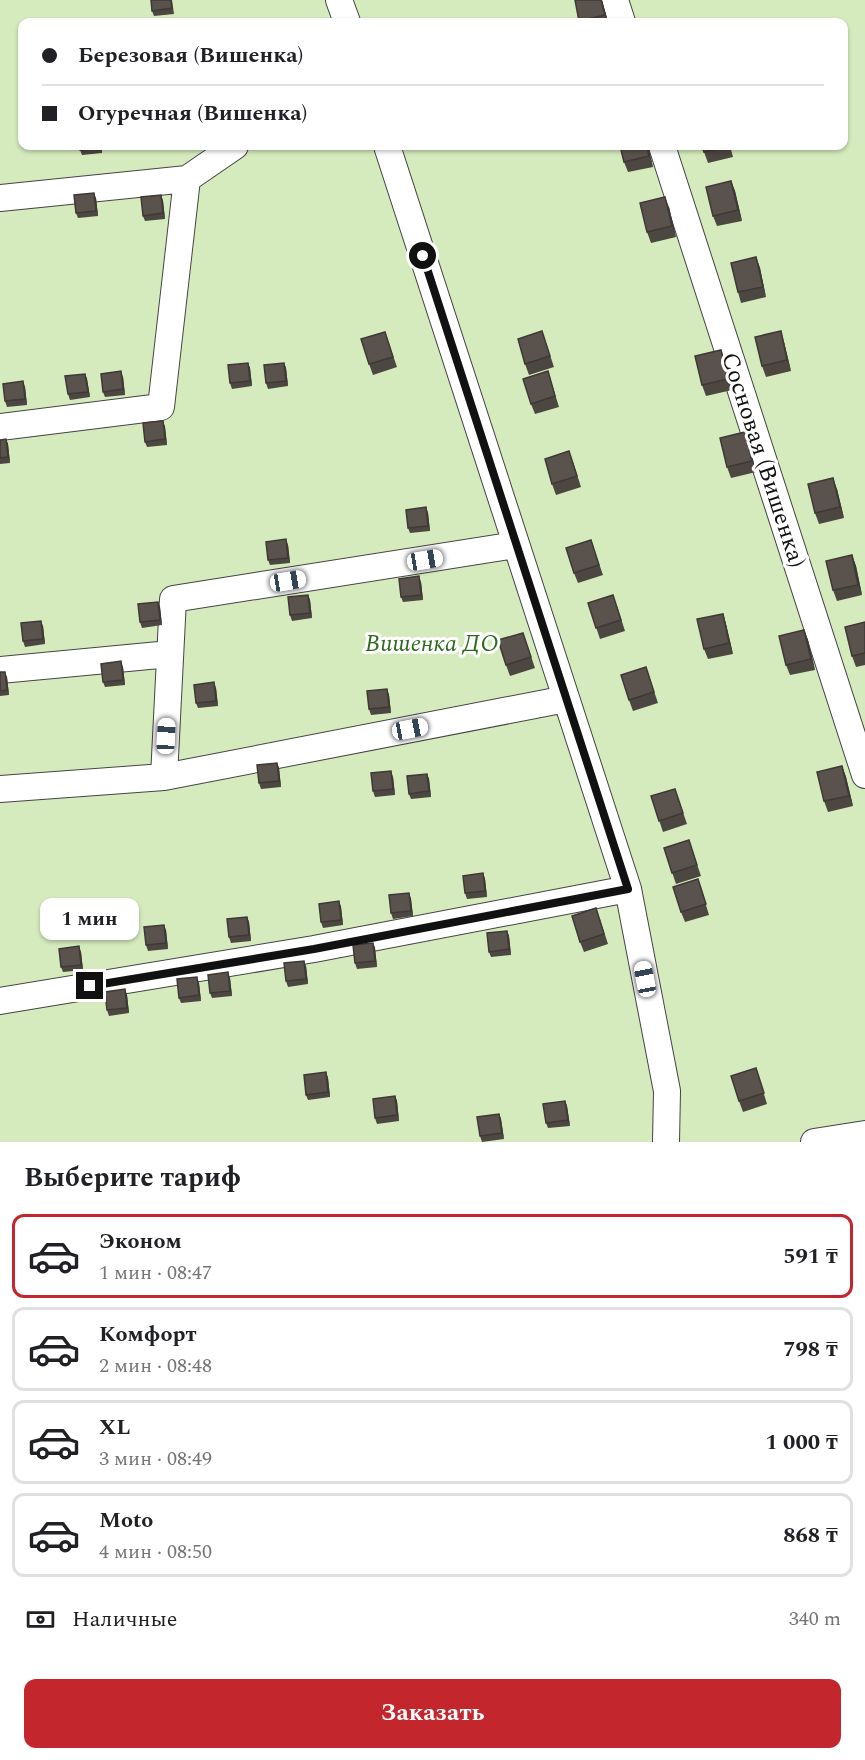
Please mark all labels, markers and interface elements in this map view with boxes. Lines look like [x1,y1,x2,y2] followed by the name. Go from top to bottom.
[78,39,303,72] text: Березовая (Вишенка)
[78,97,307,130] text: Огуречная (Вишенка)
[409,242,436,269] route start
[711,348,815,572] street label: Сосновая (Вишенка)
[406,548,444,572] car
[269,569,307,593] car
[365,626,499,662] park label: Вишенка ДО
[391,717,429,741] car
[156,718,176,754] car
[40,899,140,941] callout: 1 мин
[61,904,118,934] text: 1 мин
[633,960,657,998] car
[76,972,103,999] route end
[24,1157,241,1199] text: Выберите тариф
[99,1225,182,1258] text: Эконом
[27,1229,81,1283] icon: car
[783,1240,838,1273] text: 591 ₸
[99,1258,212,1288] text: 1 мин · 08:47
[99,1318,197,1351] text: Комфорт
[27,1322,81,1376] icon: car
[783,1333,838,1366] text: 798 ₸
[99,1351,212,1381] text: 2 мин · 08:48
[99,1411,130,1444] text: XL
[27,1415,81,1469] icon: car
[765,1426,838,1459] text: 1 000 ₸
[99,1444,212,1474] text: 3 мин · 08:49
[99,1504,153,1537] text: Moto
[27,1508,81,1562] icon: car
[783,1519,838,1552] text: 868 ₸
[99,1537,212,1567] text: 4 мин · 08:50
[24,1603,57,1636] icon: cash
[72,1603,177,1636] text: Наличные
[789,1604,841,1634] text: 340 m
[24,1679,841,1748] button: Заказать

